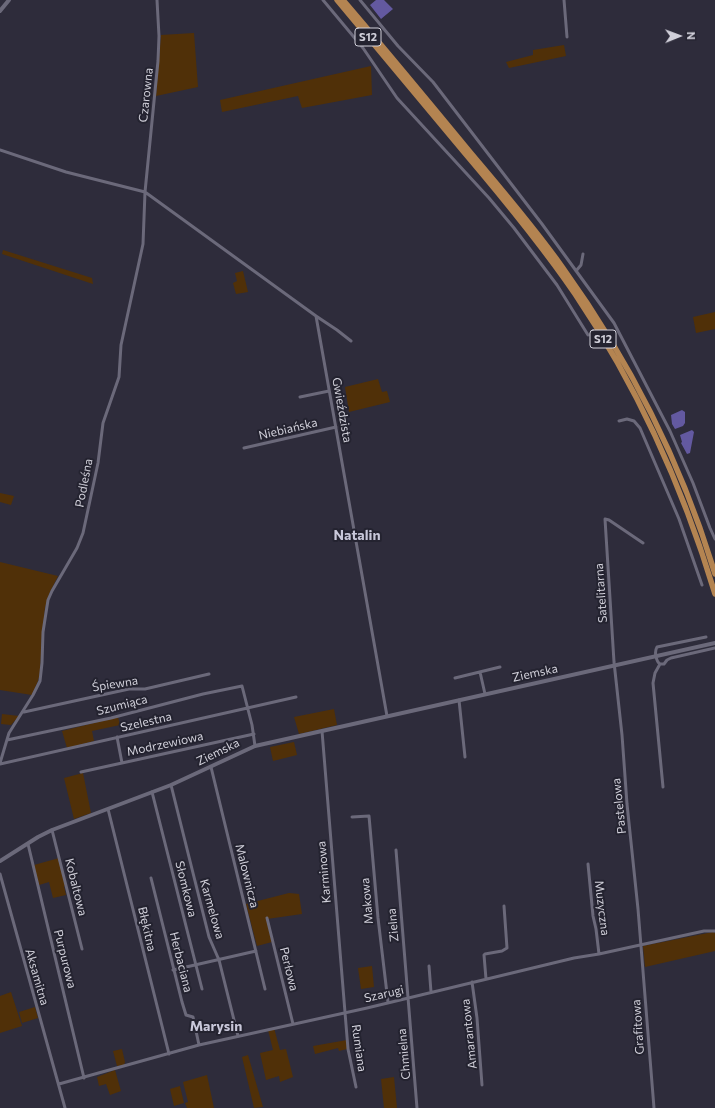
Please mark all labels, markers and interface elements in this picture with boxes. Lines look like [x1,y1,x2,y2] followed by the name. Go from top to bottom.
[659,16,699,56] north arrow
[355,28,381,46] road number: S12
[685,32,698,40] text: N
[136,67,156,123] street label: Czarowna
[590,330,616,348] road number: S12
[329,376,355,444] street label: Gwieździsta
[257,415,319,443] street label: Niebiańska
[72,457,96,509] street label: Podleśna
[334,527,380,543] district label: Natalin
[592,563,610,623] street label: Satelitarna
[511,661,559,685] street label: Ziemska
[91,673,139,695] street label: Śpiewna
[95,692,149,718] street label: Szumiąca
[119,709,173,735] street label: Szelestna
[125,729,205,759] street label: Modrzewiowa
[194,735,242,769] street label: Ziemska
[609,777,629,835] street label: Pastelowa
[314,840,334,904] street label: Karminowa
[232,843,262,909] street label: Malownicza
[62,857,90,917] street label: Kobaltowa
[172,859,200,919] street label: Słomkowa
[197,877,227,941] street label: Karmelowa
[358,877,376,925] street label: Makowa
[591,880,613,936] street label: Muzyczna
[135,905,159,953] street label: Błękitna
[384,908,402,942] street label: Zielna
[51,928,79,990] street label: Purpurowa
[167,930,195,994] street label: Herbaciana
[277,946,301,992] street label: Perłowa
[22,947,52,1007] street label: Aksamitna
[363,982,405,1006] street label: Szarugi
[458,998,480,1070] street label: Amarantowa
[629,999,647,1055] street label: Grafitowa
[190,1018,242,1034] district label: Marysin
[349,1023,369,1073] street label: Rumiana
[395,1028,413,1080] street label: Chmielna

